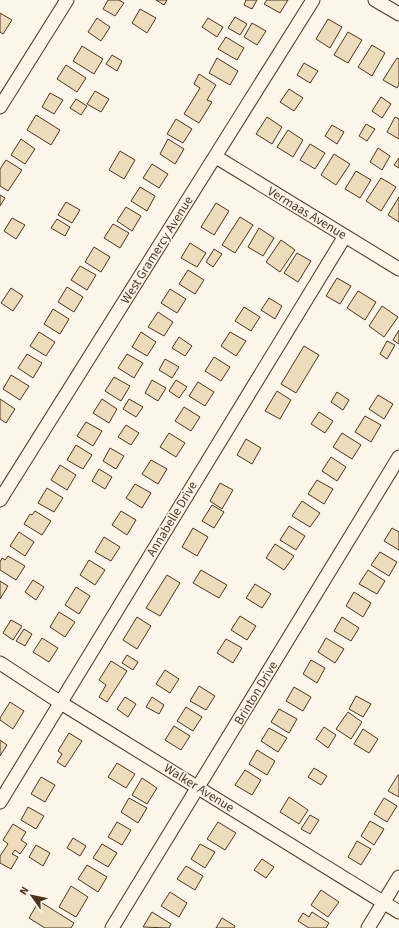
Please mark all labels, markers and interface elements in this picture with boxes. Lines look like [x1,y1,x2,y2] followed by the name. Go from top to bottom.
[264,182,350,244] street label: Vermaas Avenue
[117,193,197,307] street label: West Gramercy Avenue
[142,478,202,560] street label: Annabelle Drive
[230,658,282,728] street label: Brinton Drive
[160,759,238,817] street label: Walker Avenue
[12,876,52,916] north arrow
[16,884,32,898] text: N

